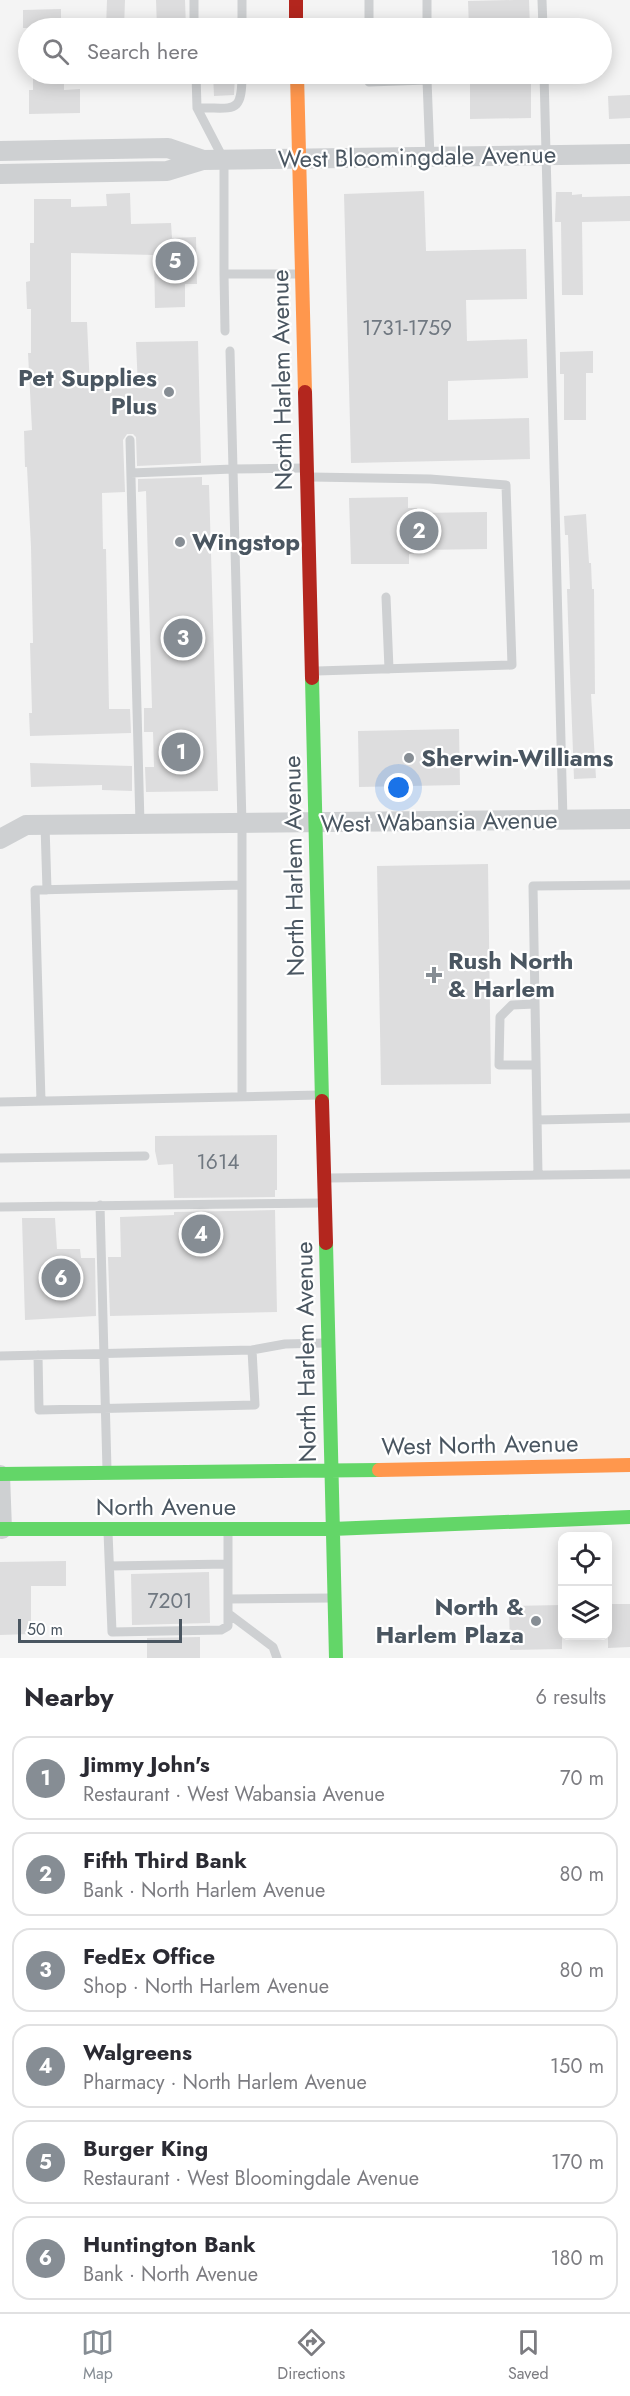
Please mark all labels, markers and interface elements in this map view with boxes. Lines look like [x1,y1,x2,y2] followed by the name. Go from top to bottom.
[18,18,612,84] search box
[39,35,72,68] icon: search
[87,35,198,67] text: Search here
[278,137,556,176] street label: West Bloomingdale Avenue
[156,238,195,284] pin: 5
[262,269,301,491] street label: North Harlem Avenue
[362,313,452,343] house number: 1731-1759
[18,360,157,423] place label: Pet Supplies Plus
[162,385,176,399] marker: Pet Supplies Plus
[400,508,438,554] pin: 2
[192,524,300,559] place label: Wingstop
[173,535,187,549] marker: Wingstop
[164,616,202,660] pin: 3
[162,730,201,774] pin: 1
[421,740,613,775] place label: Sherwin-Williams
[402,751,416,765] marker: Sherwin-Williams
[274,755,313,977] street label: North Harlem Avenue
[384,773,413,802] your location
[320,802,558,841] street label: West Wabansia Avenue
[448,943,574,1006] place label: Rush North & Harlem
[425,966,443,984] marker: Rush North & Harlem
[196,1147,240,1177] house number: 1614
[182,1212,220,1256] pin: 4
[286,1241,325,1463] street label: North Harlem Avenue
[42,1256,80,1300] pin: 6
[381,1425,579,1464] street label: West North Avenue
[96,1489,236,1524] street label: North Avenue
[558,1532,612,1640] map controls
[558,1532,612,1586] button: locate
[147,1586,193,1616] house number: 7201
[558,1586,612,1640] button: layers
[375,1589,524,1652] place label: North & Harlem Plaza
[529,1614,543,1628] marker: North & Harlem Plaza
[18,1616,182,1644] scale bar
[27,1618,63,1641] text: 50 m
[24,1678,113,1716] text: Nearby
[536,1683,606,1712] text: 6 results
[83,1748,210,1780] text: Jimmy John's
[40,1764,51,1793] text: 1
[560,1764,604,1793] text: 70 m
[83,1780,385,1809] text: Restaurant · West Wabansia Avenue
[83,1844,247,1876] text: Fifth Third Bank
[39,1860,52,1889] text: 2
[559,1860,604,1889] text: 80 m
[83,1876,325,1905] text: Bank · North Harlem Avenue
[83,1940,215,1972] text: FedEx Office
[39,1956,52,1985] text: 3
[559,1956,604,1985] text: 80 m
[83,1972,329,2001] text: Shop · North Harlem Avenue
[83,2036,192,2068] text: Walgreens
[39,2052,52,2081] text: 4
[550,2052,604,2081] text: 150 m
[83,2068,367,2097] text: Pharmacy · North Harlem Avenue
[83,2132,208,2164] text: Burger King
[39,2148,52,2177] text: 5
[551,2148,604,2177] text: 170 m
[83,2164,419,2193] text: Restaurant · West Bloomingdale Avenue
[83,2228,256,2260] text: Huntington Bank
[39,2244,52,2273] text: 6
[550,2244,604,2273] text: 180 m
[83,2260,258,2289] text: Bank · North Avenue
[81,2326,114,2385] tab: Map
[277,2326,345,2385] tab: Directions
[508,2326,549,2385] tab: Saved

